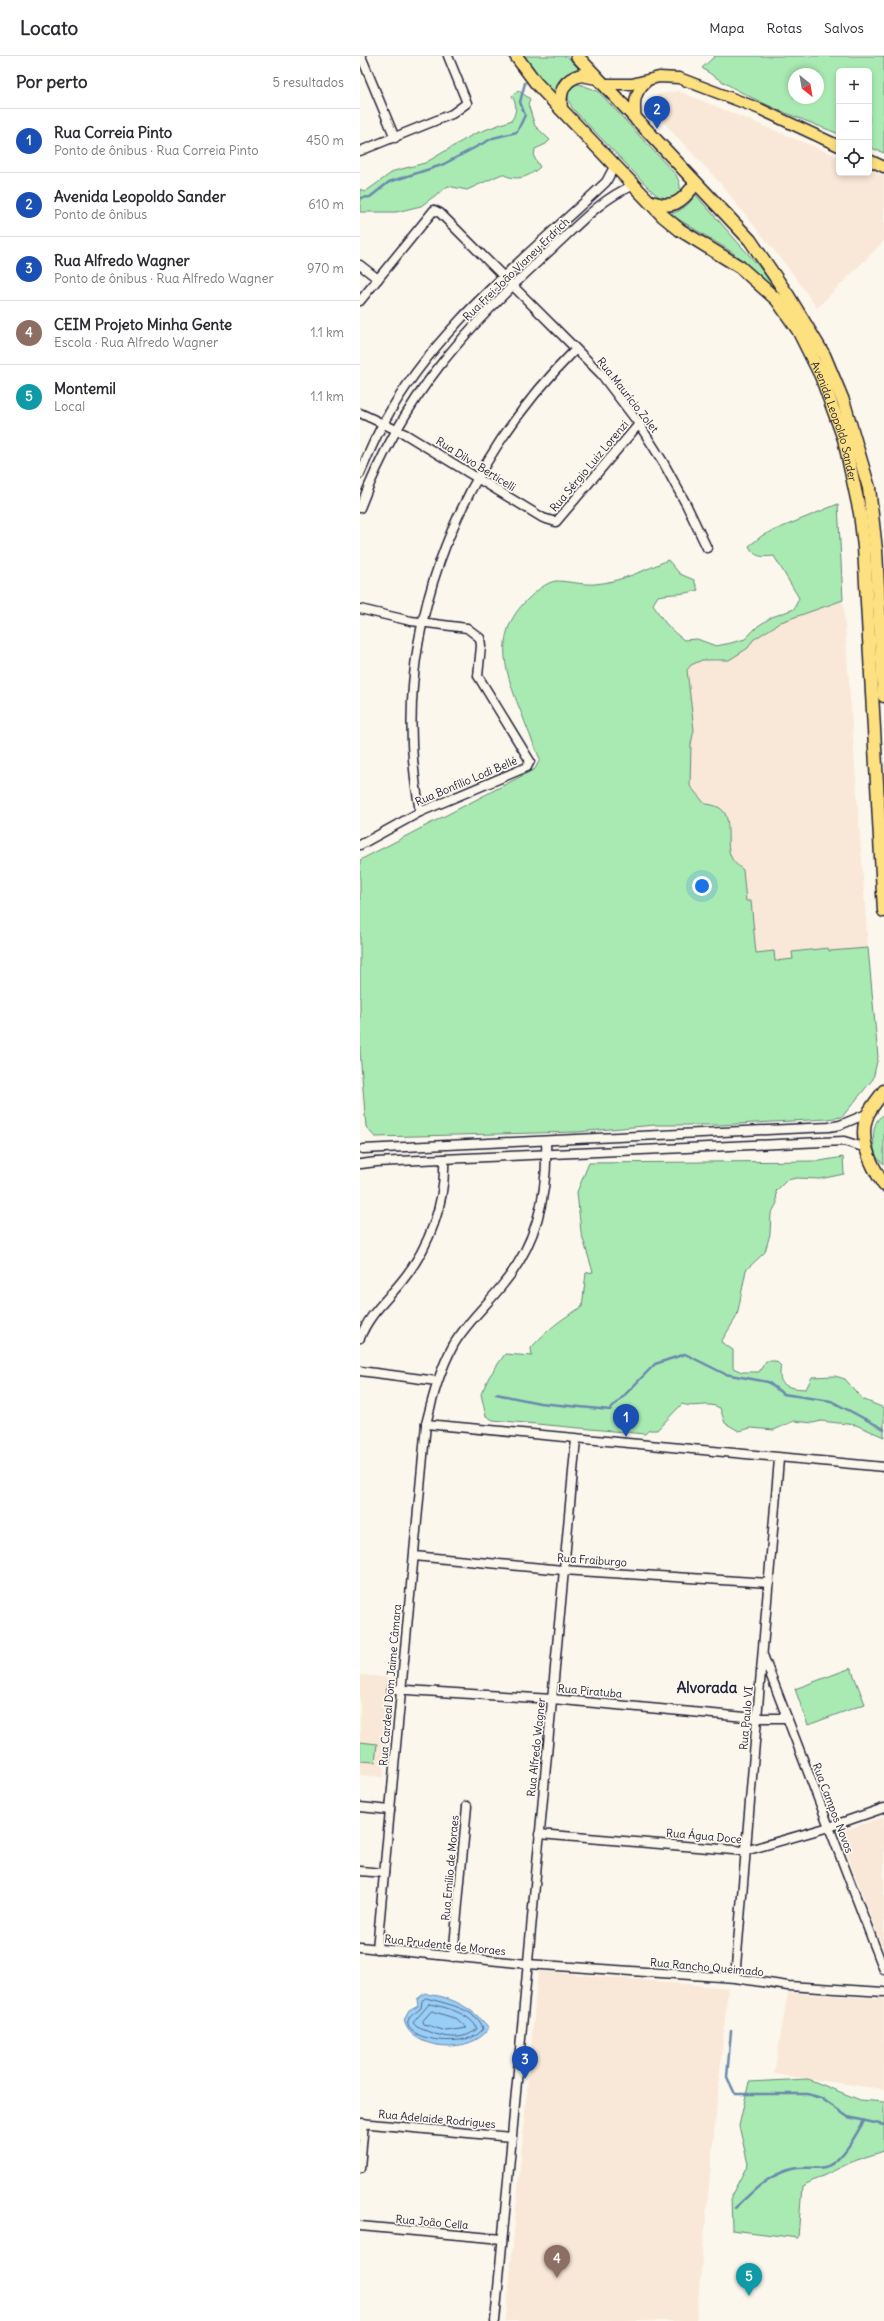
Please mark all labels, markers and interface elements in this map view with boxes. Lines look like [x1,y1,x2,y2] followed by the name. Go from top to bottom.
[20,16,78,40] text: Locato
[709,19,744,37] text: Mapa
[766,19,802,37] text: Rotas
[824,19,864,37] text: Salvos
[788,68,824,104] north arrow
[836,68,872,176] map controls
[836,68,872,104] button: +
[16,71,87,93] text: Por perto
[272,74,344,91] text: 5 resultados
[644,96,670,129] pin: 2
[836,104,872,140] button: −
[54,123,172,142] text: Rua Correia Pinto
[26,132,32,149] text: 1
[306,132,344,149] text: 450 m
[836,140,872,176] button: locate
[54,142,259,159] text: Ponto de ônibus · Rua Correia Pinto
[54,187,226,206] text: Avenida Leopoldo Sander
[25,196,33,213] text: 2
[308,196,344,213] text: 610 m
[54,206,147,223] text: Ponto de ônibus
[460,214,572,324] street label: Rua Frei João Vianey Erdrich
[54,251,190,270] text: Rua Alfredo Wagner
[25,260,33,277] text: 3
[307,260,344,277] text: 970 m
[54,270,274,287] text: Ponto de ônibus · Rua Alfredo Wagner
[54,315,232,334] text: CEIM Projeto Minha Gente
[25,324,33,341] text: 4
[310,324,344,341] text: 1.1 km
[54,334,218,351] text: Escola · Rua Alfredo Wagner
[594,355,662,436] street label: Rua Maurício Zolet
[808,359,860,483] street label: Avenida Leopoldo Sander
[54,379,116,398] text: Montemil
[25,388,33,405] text: 5
[310,388,344,405] text: 1.1 km
[54,398,85,415] text: Local
[547,418,631,514] street label: Rua Sérgio Luiz Lorenzi
[433,434,519,494] street label: Rua Dilvo Berticelli
[413,753,519,809] street label: Rua Bonfílio Lodi Bellé
[692,876,712,896] your location
[613,1404,639,1437] pin: 1
[556,1551,628,1569] street label: Rua Fraiburgo
[376,1603,404,1767] street label: Rua Cardeal Dom Jaime Câmara
[677,1678,738,1697] district label: Alvorada
[557,1681,623,1701] street label: Rua Piratuba
[736,1685,756,1751] street label: Rua Paulo VI
[524,1696,548,1797] street label: Rua Alfredo Wagner
[809,1761,857,1855] street label: Rua Campos Novos
[438,1815,462,1921] street label: Rua Emílio de Moraes
[666,1825,743,1846] street label: Rua Água Doce
[384,1932,506,1958] street label: Rua Prudente de Moraes
[650,1955,764,1979] street label: Rua Rancho Queimado
[512,2046,538,2079] pin: 3
[378,2107,496,2131] street label: Rua Adelaide Rodrigues
[395,2212,469,2232] street label: Rua João Cella
[544,2245,570,2278] pin: 4
[736,2263,762,2296] pin: 5

